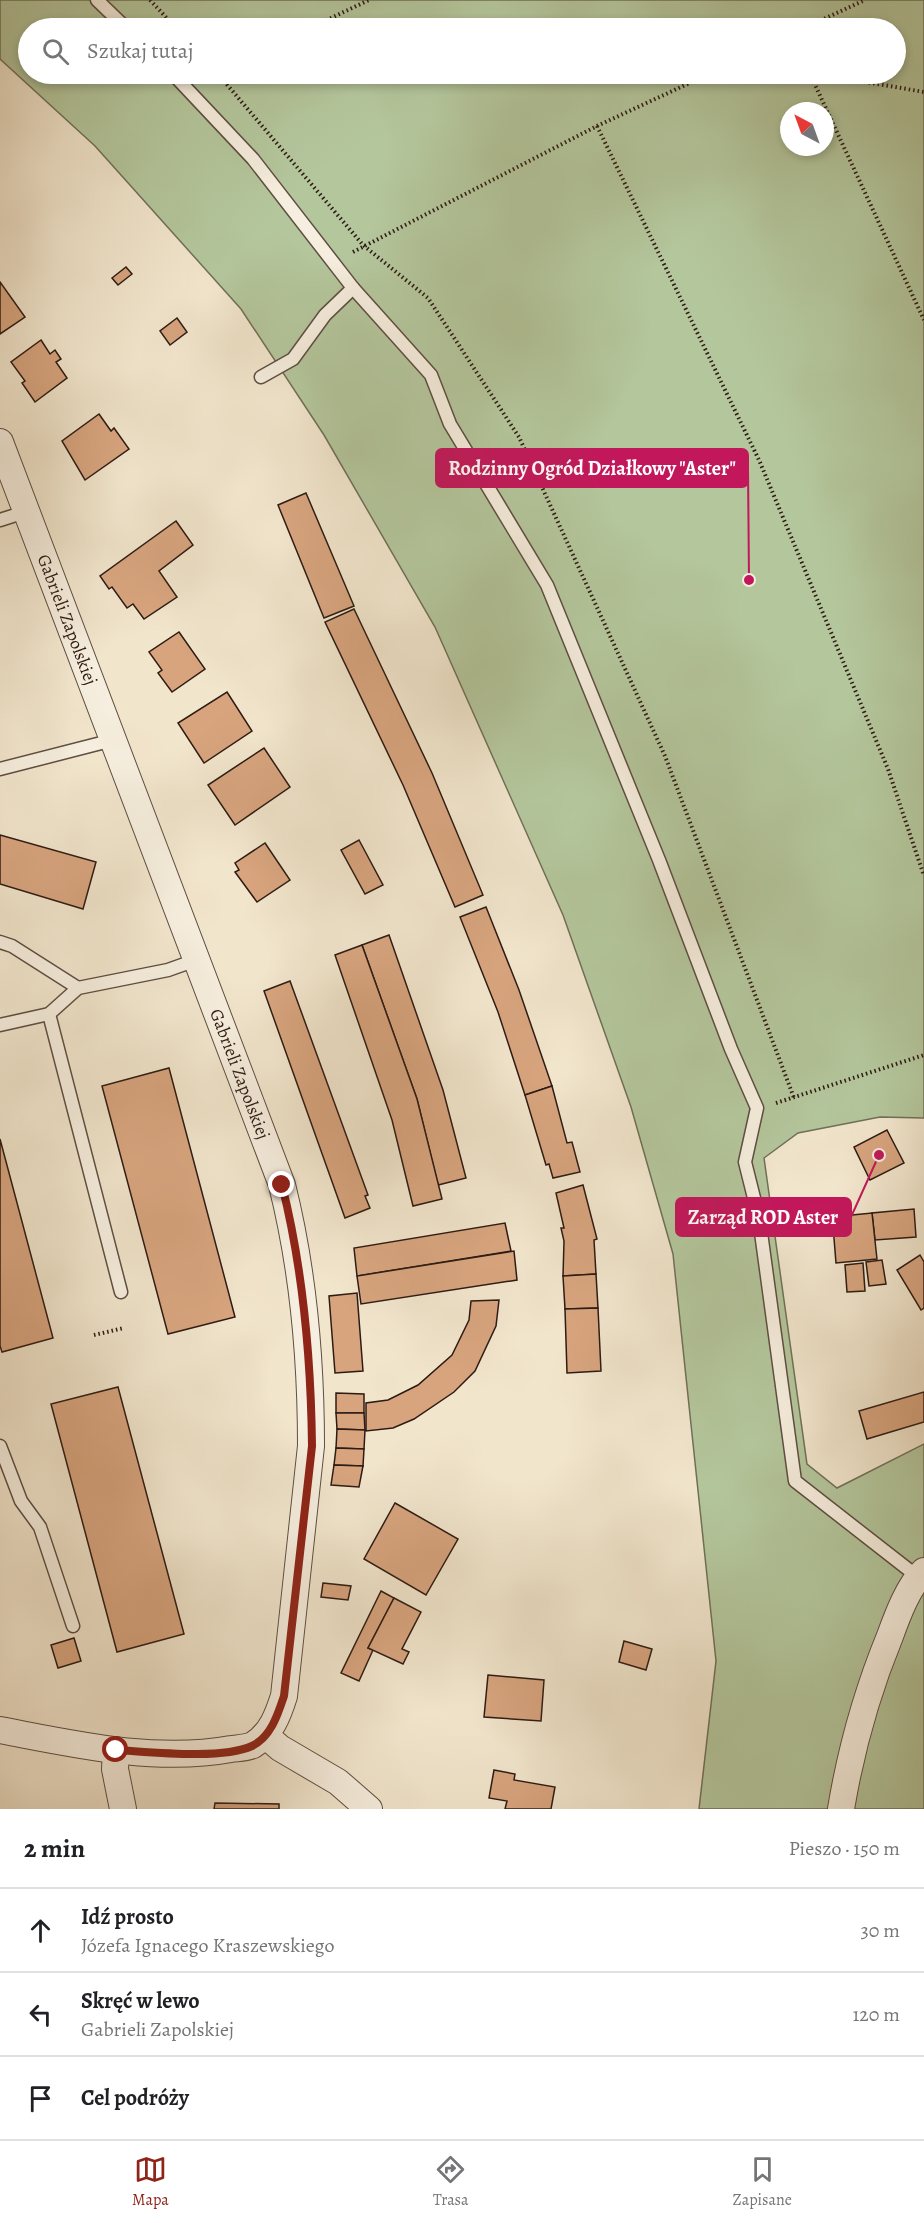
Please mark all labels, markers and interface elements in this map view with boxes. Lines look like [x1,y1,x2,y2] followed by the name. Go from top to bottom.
[18,18,906,84] search box
[39,35,72,68] icon: search
[87,36,193,66] text: Szukaj tutaj
[780,102,834,156] north arrow
[436,449,748,487] callout: Rodzinny Ogród Działkowy "Aster"
[448,455,736,482] text: Rodzinny Ogród Działkowy "Aster"
[32,551,103,688] street label: Gabrieli Zapolskiej
[204,1005,276,1143] street label: Gabrieli Zapolskiej
[268,1171,294,1197] route end
[676,1198,851,1236] callout: Zarząd ROD Aster
[688,1204,838,1231] text: Zarząd ROD Aster
[102,1736,128,1762] route start
[24,1831,85,1866] text: 2 min
[789,1835,900,1862] text: Pieszo · 150 m
[81,1902,174,1932] text: Idź prosto
[24,1914,57,1947] icon: ahead
[860,1917,900,1944] text: 30 m
[81,1932,335,1959] text: Józefa Ignacego Kraszewskiego
[81,1986,200,2016] text: Skręć w lewo
[24,1998,57,2031] icon: left
[852,2001,900,2028] text: 120 m
[81,2016,234,2043] text: Gabrieli Zapolskiej
[24,2082,57,2115] icon: arrive
[81,2083,189,2113] text: Cel podróży
[132,2153,169,2211] tab: Mapa
[433,2153,469,2211] tab: Trasa
[733,2153,792,2211] tab: Zapisane

